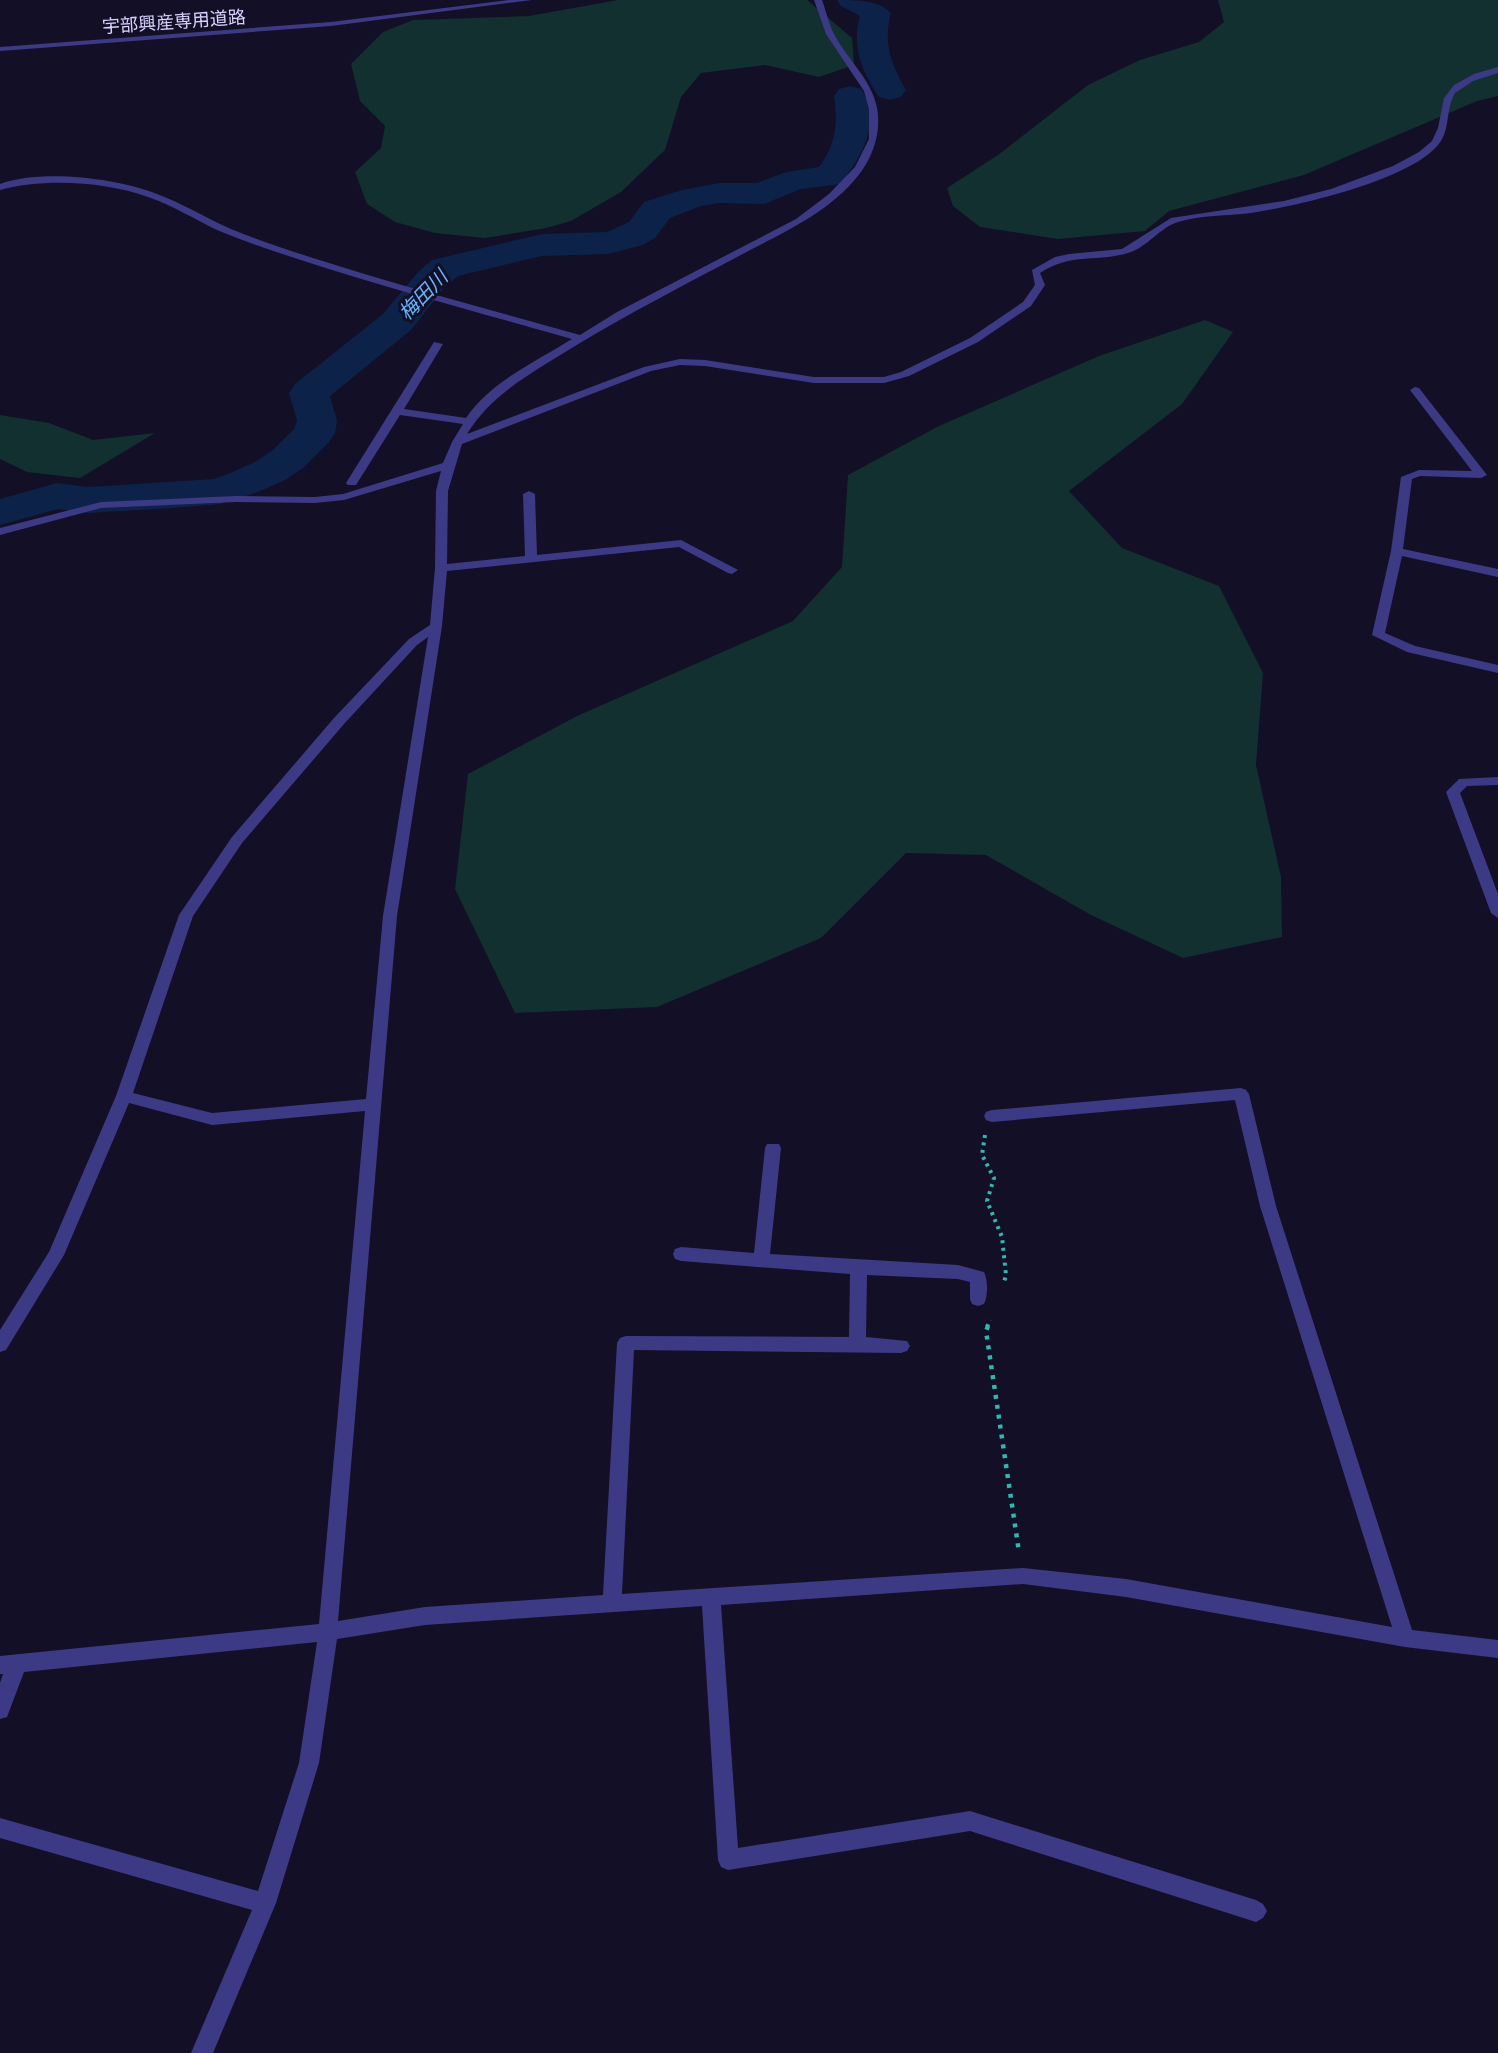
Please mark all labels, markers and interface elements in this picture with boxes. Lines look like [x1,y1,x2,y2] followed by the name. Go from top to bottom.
[101,6,247,38] street label: 宇部興産専用道路
[394,264,454,325] water label: 梅田川

